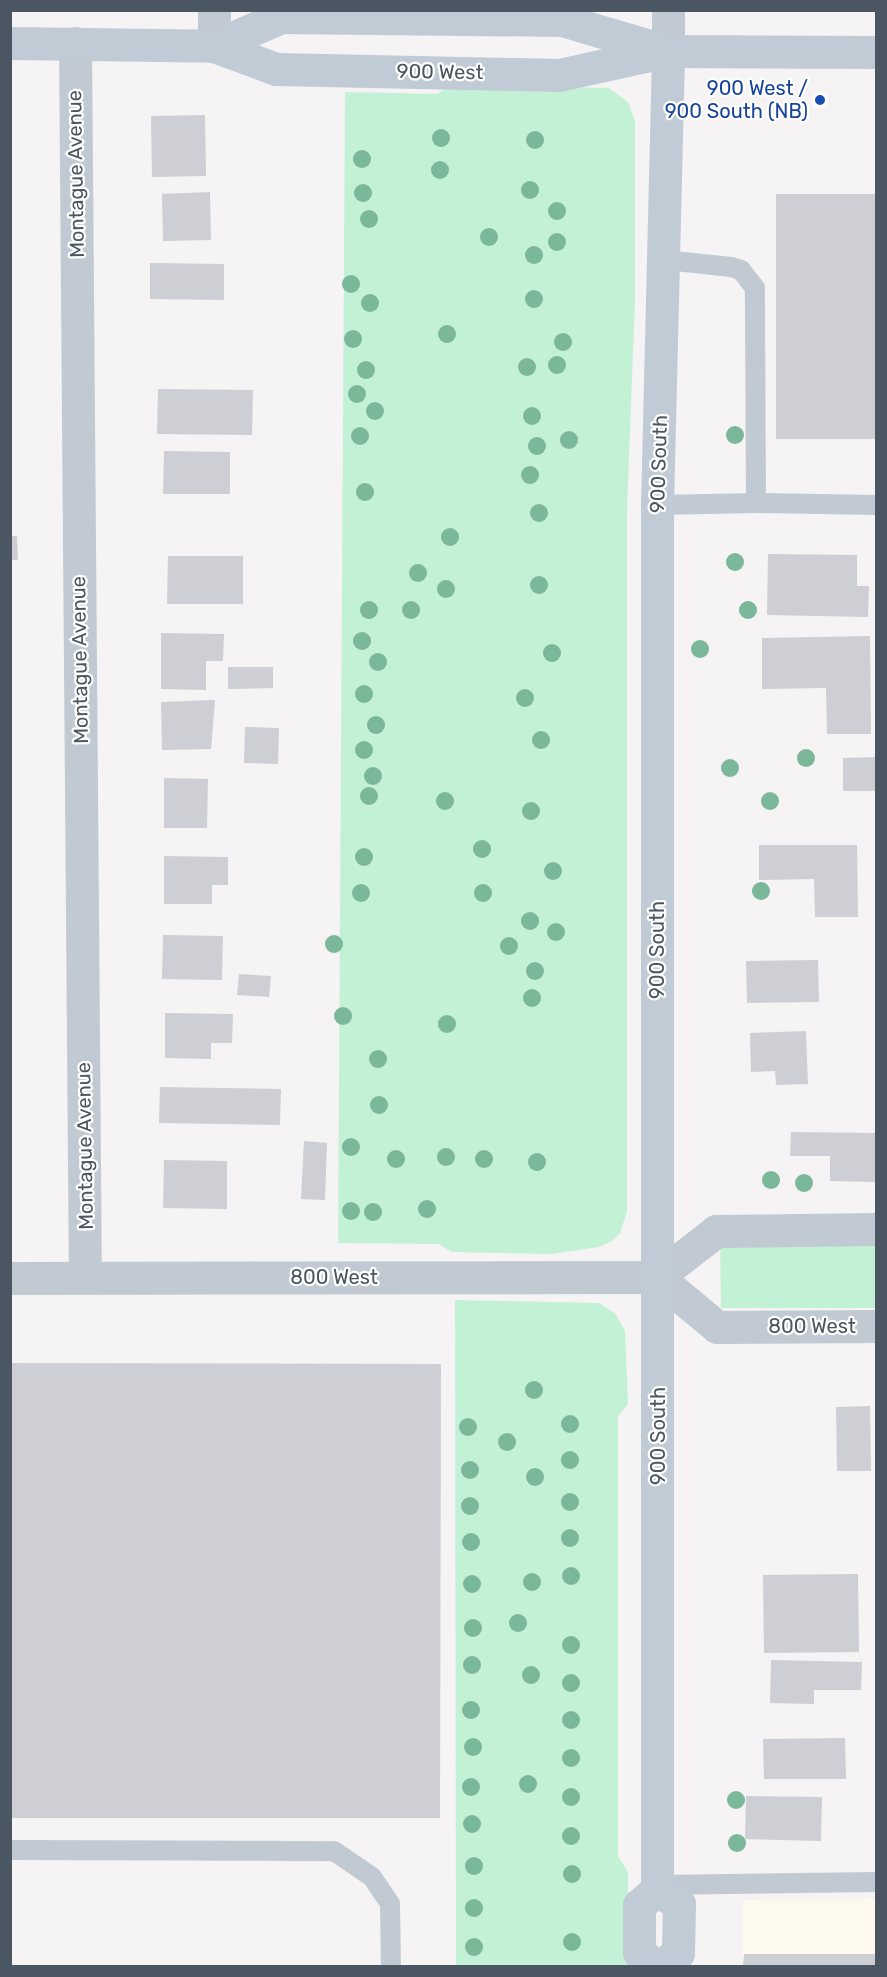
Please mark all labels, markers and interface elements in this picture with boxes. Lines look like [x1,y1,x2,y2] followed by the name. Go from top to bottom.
[396,59,484,85] street label: 900 West
[665,77,808,124] place label: 900 West / 900 South (NB)
[63,90,89,258] street label: Montague Avenue
[813,93,827,107] marker: 900 West / 900 South (NB)
[645,415,673,513] street label: 900 South
[67,576,93,744] street label: Montague Avenue
[645,901,669,999] street label: 900 South
[72,1062,98,1230] street label: Montague Avenue
[290,1265,378,1289] street label: 800 West
[768,1314,856,1338] street label: 800 West
[646,1387,670,1485] street label: 900 South

